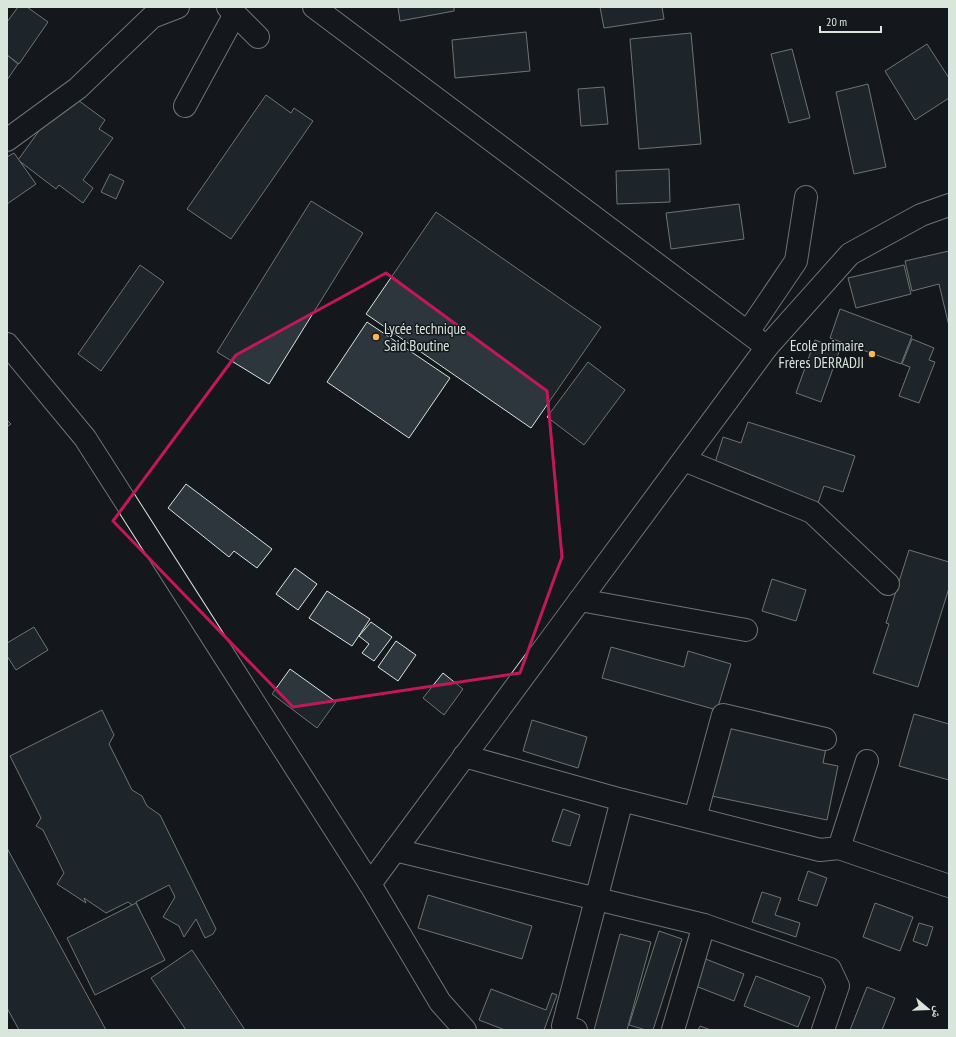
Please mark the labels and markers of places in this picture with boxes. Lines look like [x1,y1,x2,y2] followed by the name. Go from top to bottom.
[384,319,466,355] place label: Lycée technique Said Boutine
[371,332,381,342] marker: Lycée technique Said Boutine
[779,336,864,372] place label: Ecole primaire Frères DERRADJI
[867,349,877,359] marker: Ecole primaire Frères DERRADJI

